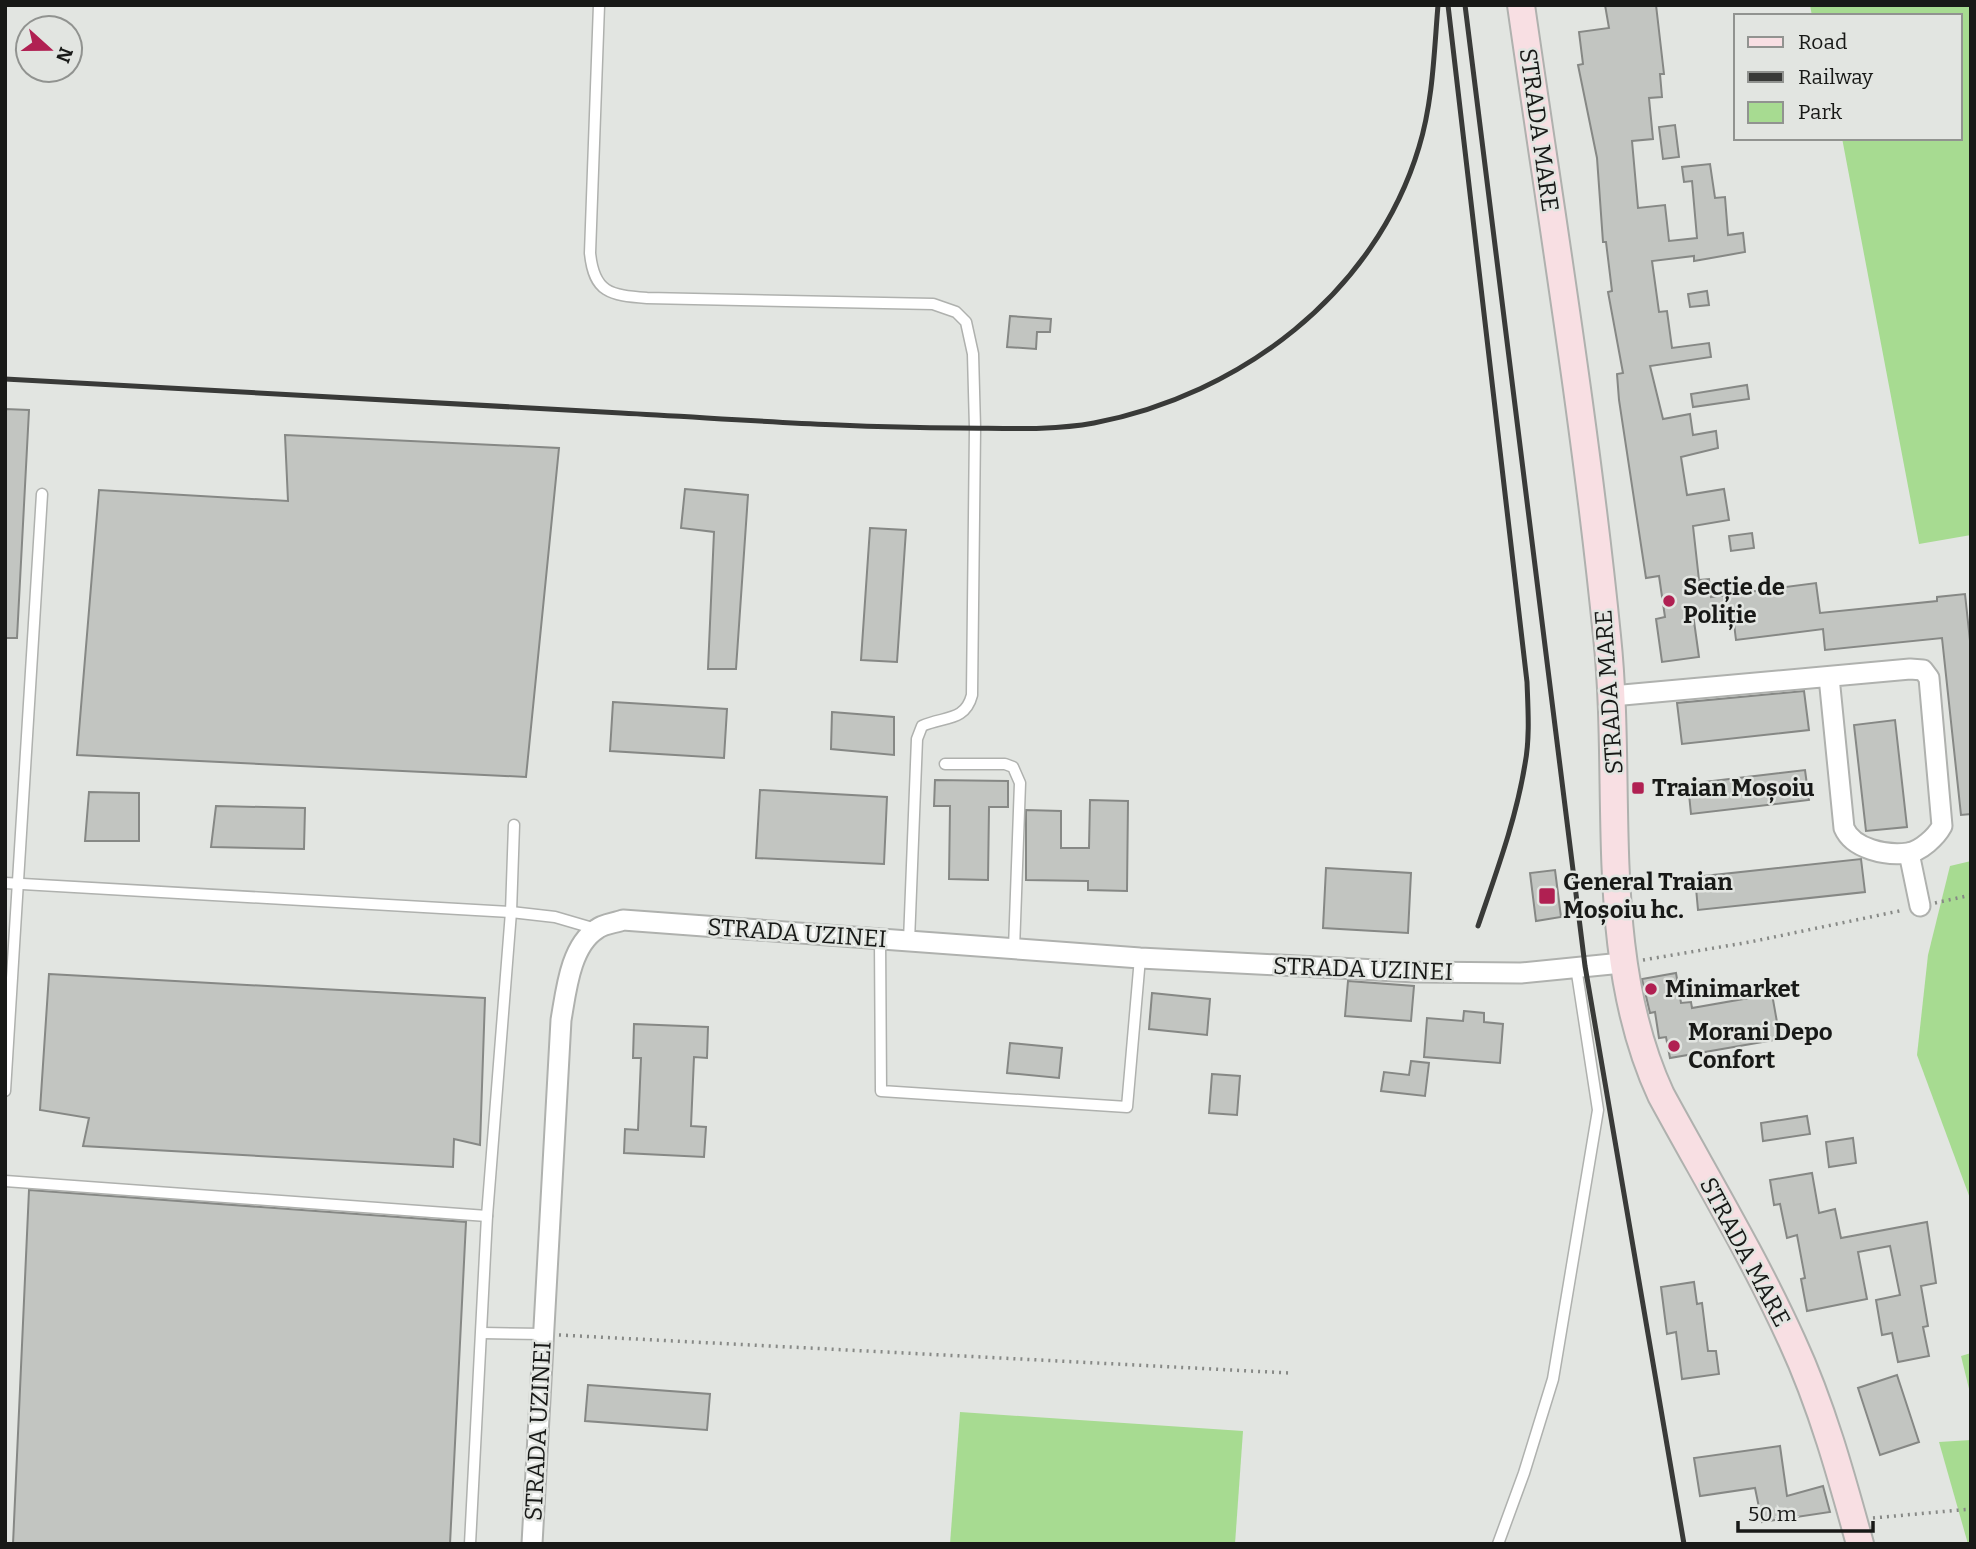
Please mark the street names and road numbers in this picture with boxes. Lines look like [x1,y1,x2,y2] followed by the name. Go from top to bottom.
[1514,46,1564,214] street label: STRADA MARE
[1589,609,1629,775] street label: STRADA MARE
[706,913,888,953] street label: STRADA UZINEI
[1273,952,1453,986] street label: STRADA UZINEI
[1694,1173,1796,1331] street label: STRADA MARE
[519,1340,557,1522] street label: STRADA UZINEI

